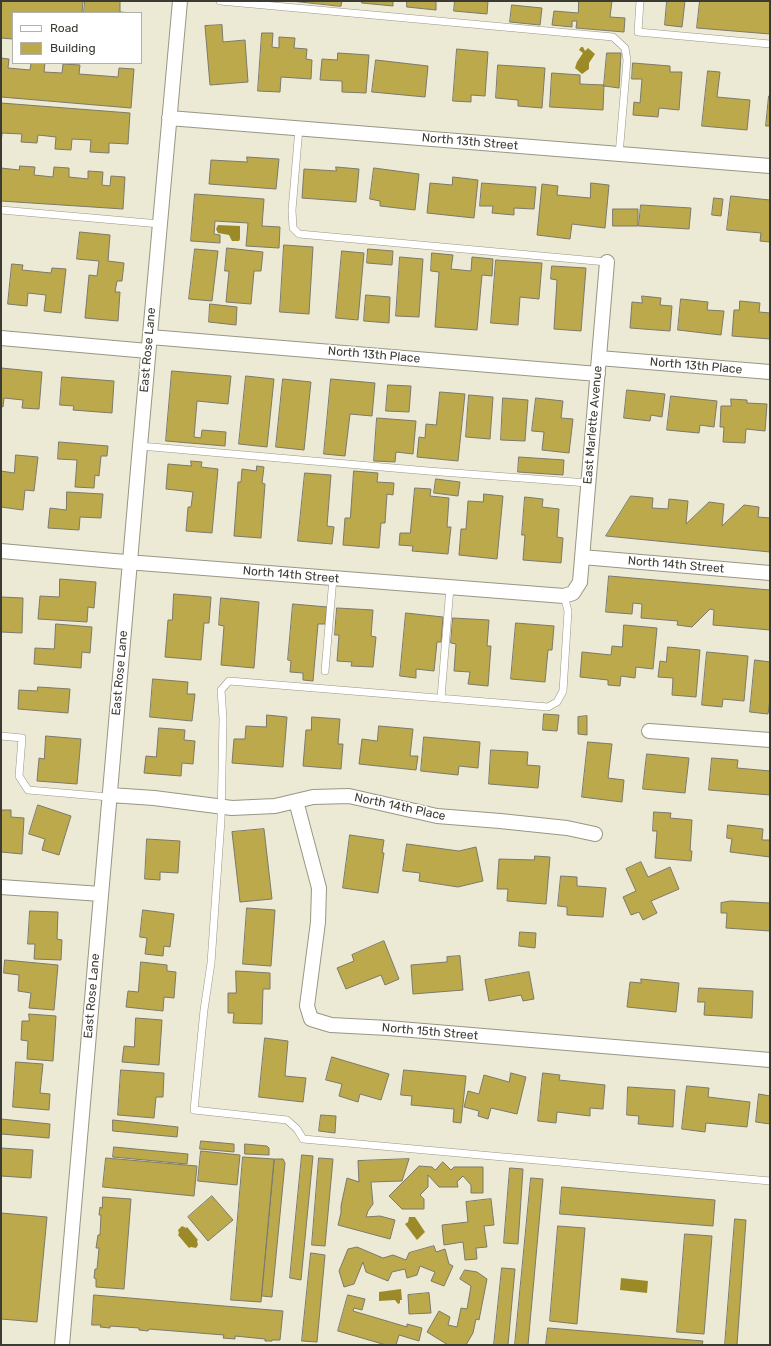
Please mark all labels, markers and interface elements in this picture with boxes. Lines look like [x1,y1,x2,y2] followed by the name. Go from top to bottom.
[12,12,142,64] legend
[50,21,78,35] text: Road
[50,41,96,55] text: Building
[421,131,519,153] street label: North 13th Street
[137,307,159,393] street label: East Rose Lane
[327,344,421,366] street label: North 13th Place
[649,355,743,377] street label: North 13th Place
[581,365,605,485] street label: East Marlette Avenue
[627,554,725,576] street label: North 14th Street
[242,564,340,586] street label: North 14th Street
[109,630,131,716] street label: East Rose Lane
[353,790,447,824] street label: North 14th Place
[81,953,103,1039] street label: East Rose Lane
[381,1021,479,1043] street label: North 15th Street

